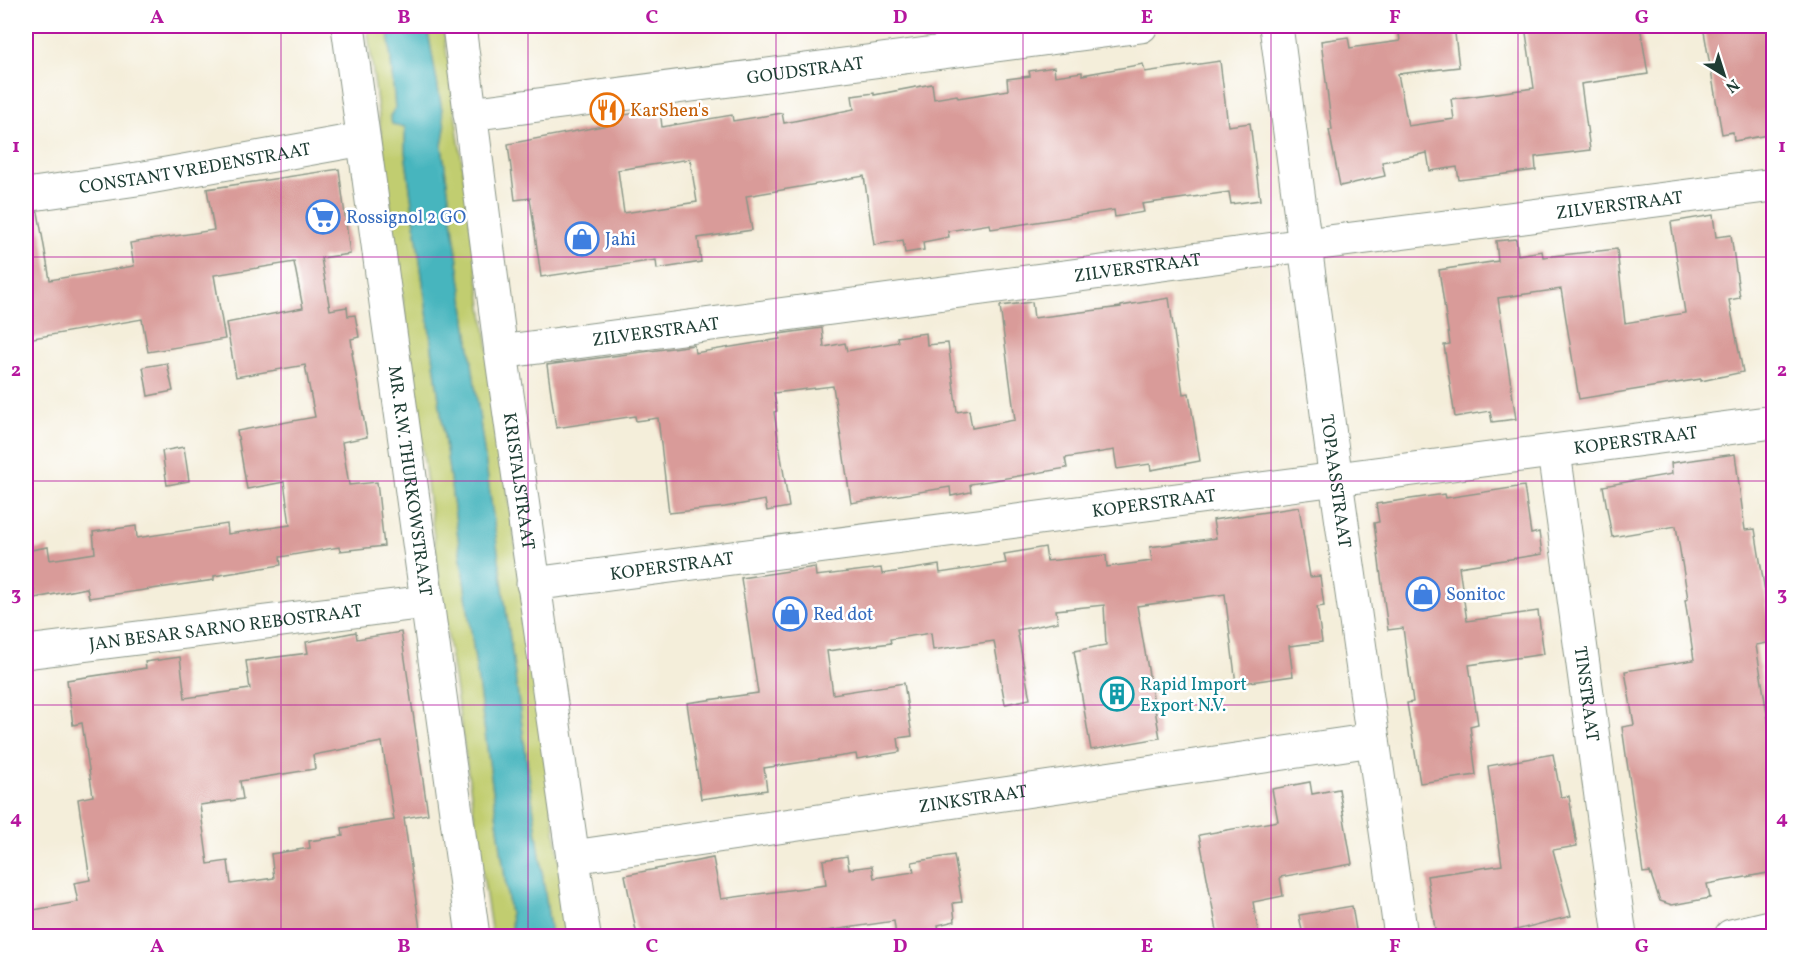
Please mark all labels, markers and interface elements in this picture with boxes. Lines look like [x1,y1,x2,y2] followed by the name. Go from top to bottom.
[150,4,164,32] text: A
[397,4,411,32] text: B
[646,4,659,32] text: C
[893,4,907,32] text: D
[1141,4,1153,32] text: E
[1389,4,1401,32] text: F
[1635,4,1649,32] text: G
[1694,45,1754,105] north arrow
[745,51,866,92] street label: GOUDSTRAAT
[1720,73,1743,98] text: N
[589,92,625,128] restaurant icon: KarShen's
[630,99,709,124] place label: KarShen's
[12,133,20,161] text: 1
[1778,133,1786,161] text: 1
[78,137,313,201] street label: CONSTANT VREDENSTRAAT
[1555,186,1685,227] street label: ZILVERSTRAAT
[305,199,341,235] supermarket icon: Rossignol 2 GO
[346,206,466,231] place label: Rossignol 2 GO
[564,221,600,257] shop icon: Jahi
[605,228,636,253] place label: Jahi
[1073,248,1203,290] street label: ZILVERSTRAAT
[591,312,721,354] street label: ZILVERSTRAAT
[11,357,21,385] text: 2
[1777,357,1787,385] text: 2
[381,364,437,598] street label: MR. R.W. THURKOWSTRAAT
[496,411,540,552] street label: KRISTALSTRAAT
[1313,413,1356,550] street label: TOPAASSTRAAT
[1572,421,1700,462] street label: KOPERSTRAAT
[1090,484,1218,525] street label: KOPERSTRAAT
[609,547,736,588] street label: KOPERSTRAAT
[1405,576,1441,612] shop icon: Sonitoc
[11,581,21,609] text: 3
[1777,581,1787,609] text: 3
[1446,583,1505,608] place label: Sonitoc
[772,596,808,632] shop icon: Red dot
[88,599,364,658] street label: JAN BESAR SARNO REBOSTRAAT
[813,603,873,628] place label: Red dot
[1567,645,1604,744] street label: TINSTRAAT
[1140,673,1247,719] place label: Rapid Import Export N.V.
[1099,676,1135,712] building icon: Rapid Import Export N.V.
[917,780,1029,820] street label: ZINKSTRAAT
[10,805,22,833] text: 4
[1776,805,1788,833] text: 4
[150,933,164,961] text: A
[397,933,411,961] text: B
[646,933,659,961] text: C
[893,933,907,961] text: D
[1141,933,1153,961] text: E
[1389,933,1401,961] text: F
[1635,933,1649,961] text: G

